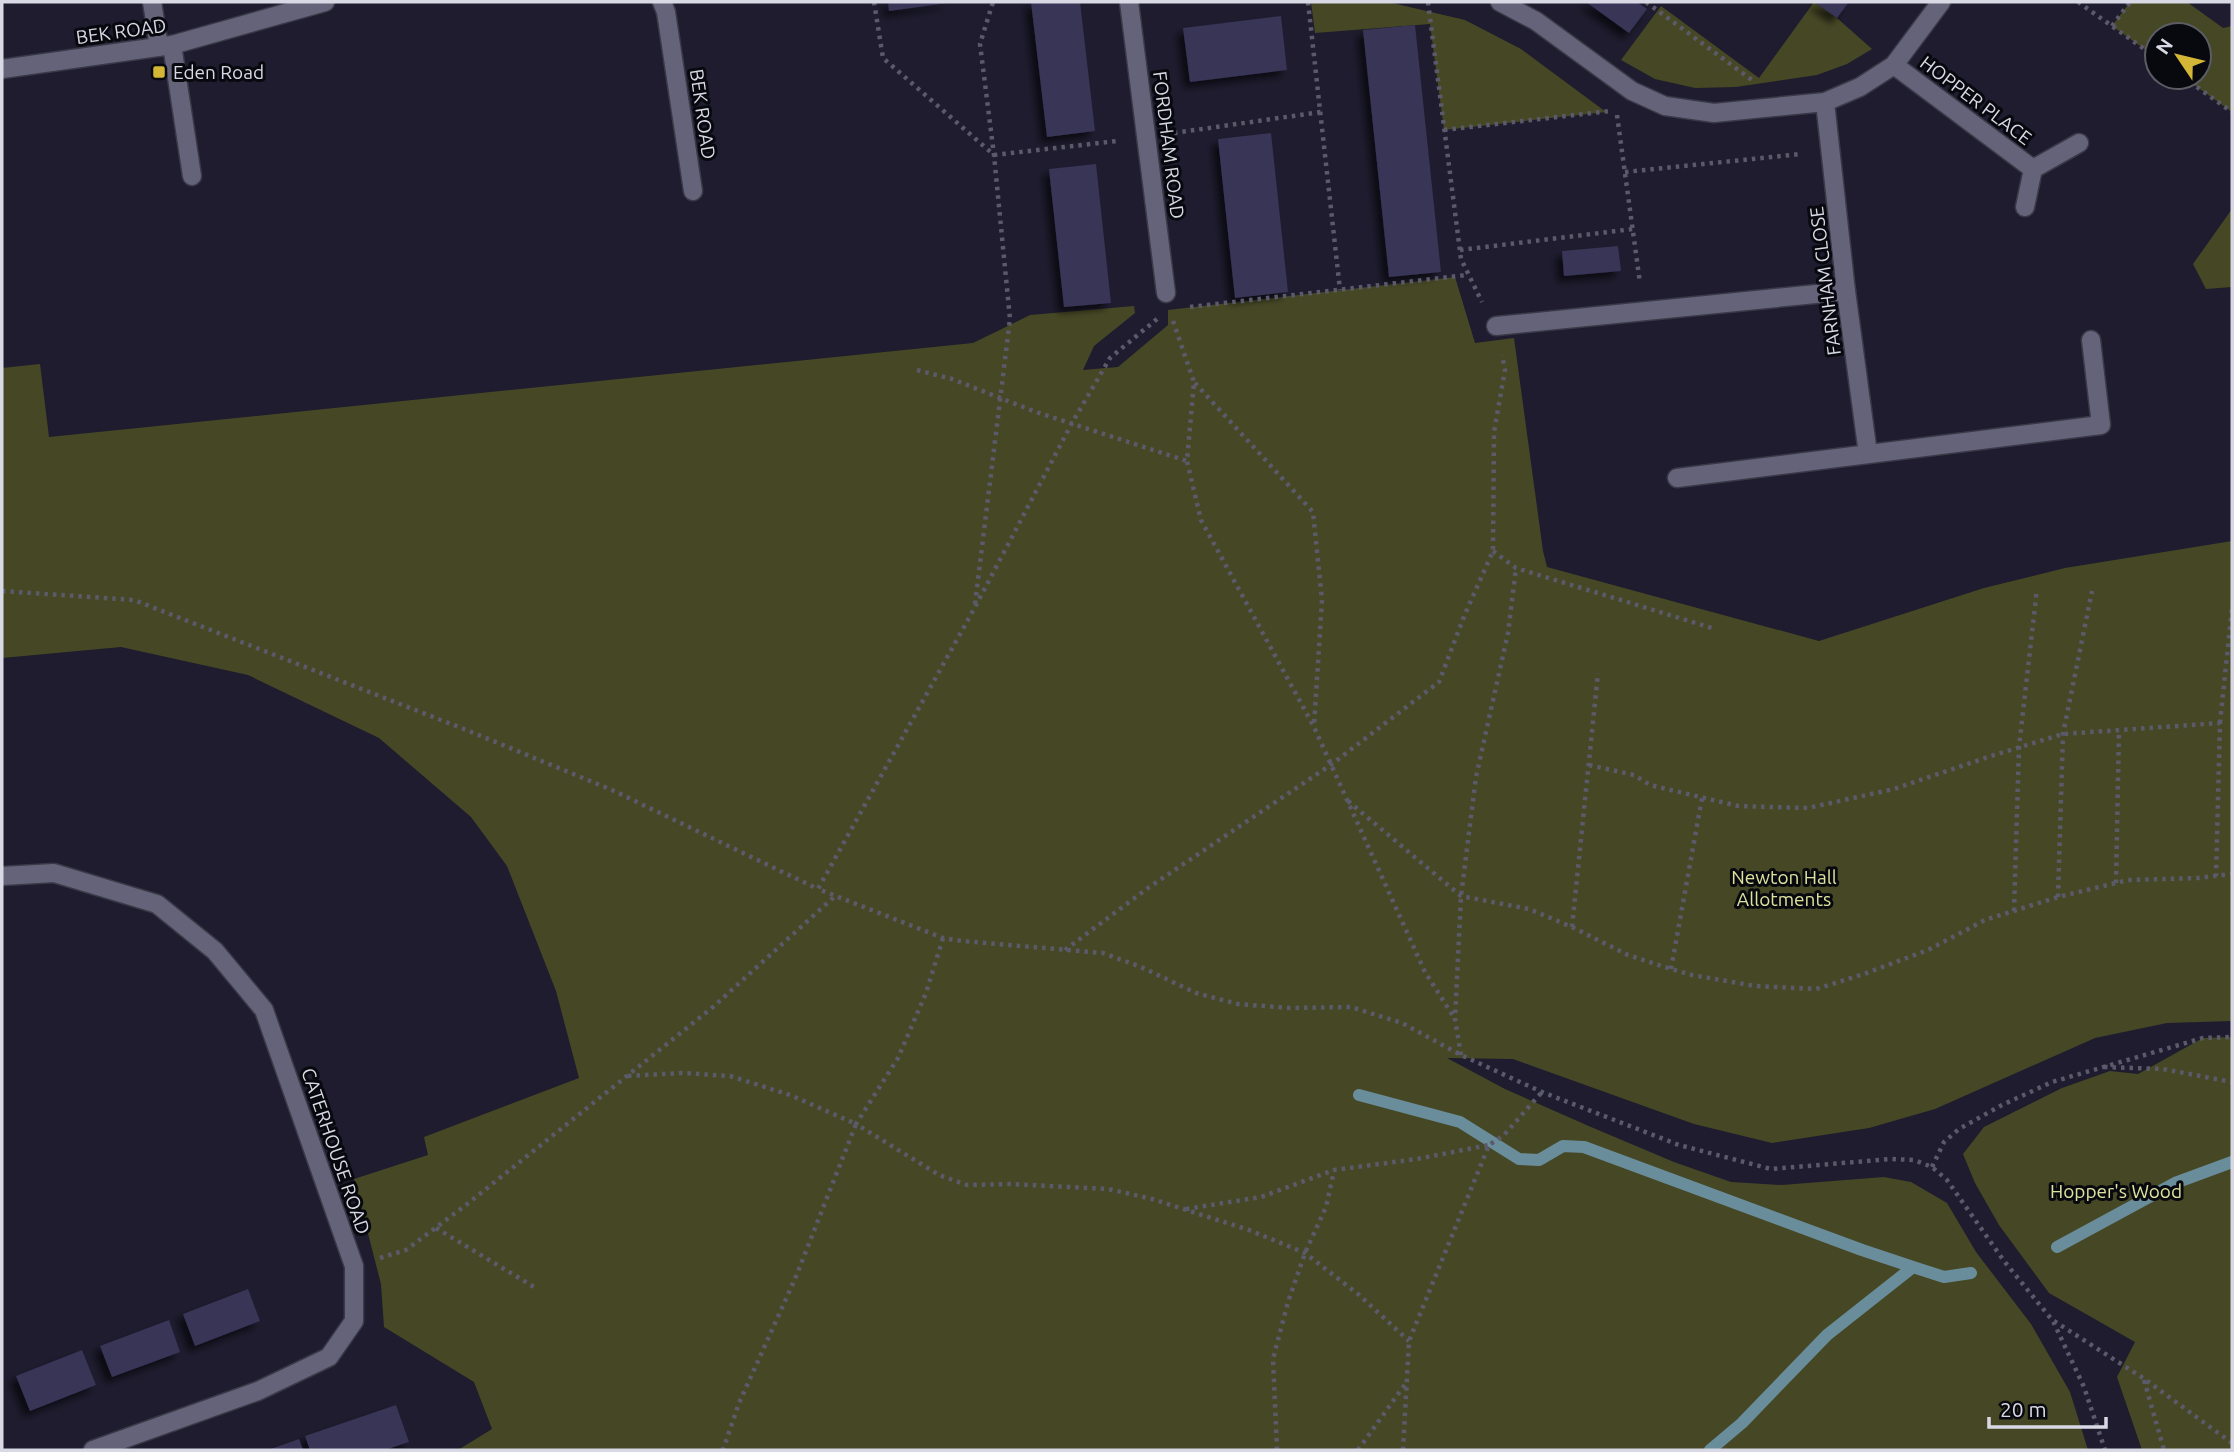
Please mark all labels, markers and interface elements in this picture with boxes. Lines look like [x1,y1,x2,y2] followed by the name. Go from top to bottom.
[75,14,167,48] street label: BEK ROAD
[2143,21,2213,91] north arrow
[2151,34,2177,58] text: N
[1916,51,2036,149] street label: HOPPER PLACE
[173,61,264,83] place label: Eden Road
[151,64,167,80] marker: Eden Road
[686,68,720,160] street label: BEK ROAD
[1149,70,1189,220] street label: FORDHAM ROAD
[1805,205,1845,357] street label: FARNHAM CLOSE
[1731,866,1837,910] park label: Newton Hall Allotments
[297,1065,375,1237] street label: CATERHOUSE ROAD
[2050,1180,2182,1202] park label: Hopper's Wood
[1989,1386,2106,1430] scale bar
[2000,1397,2047,1421] text: 20 m

